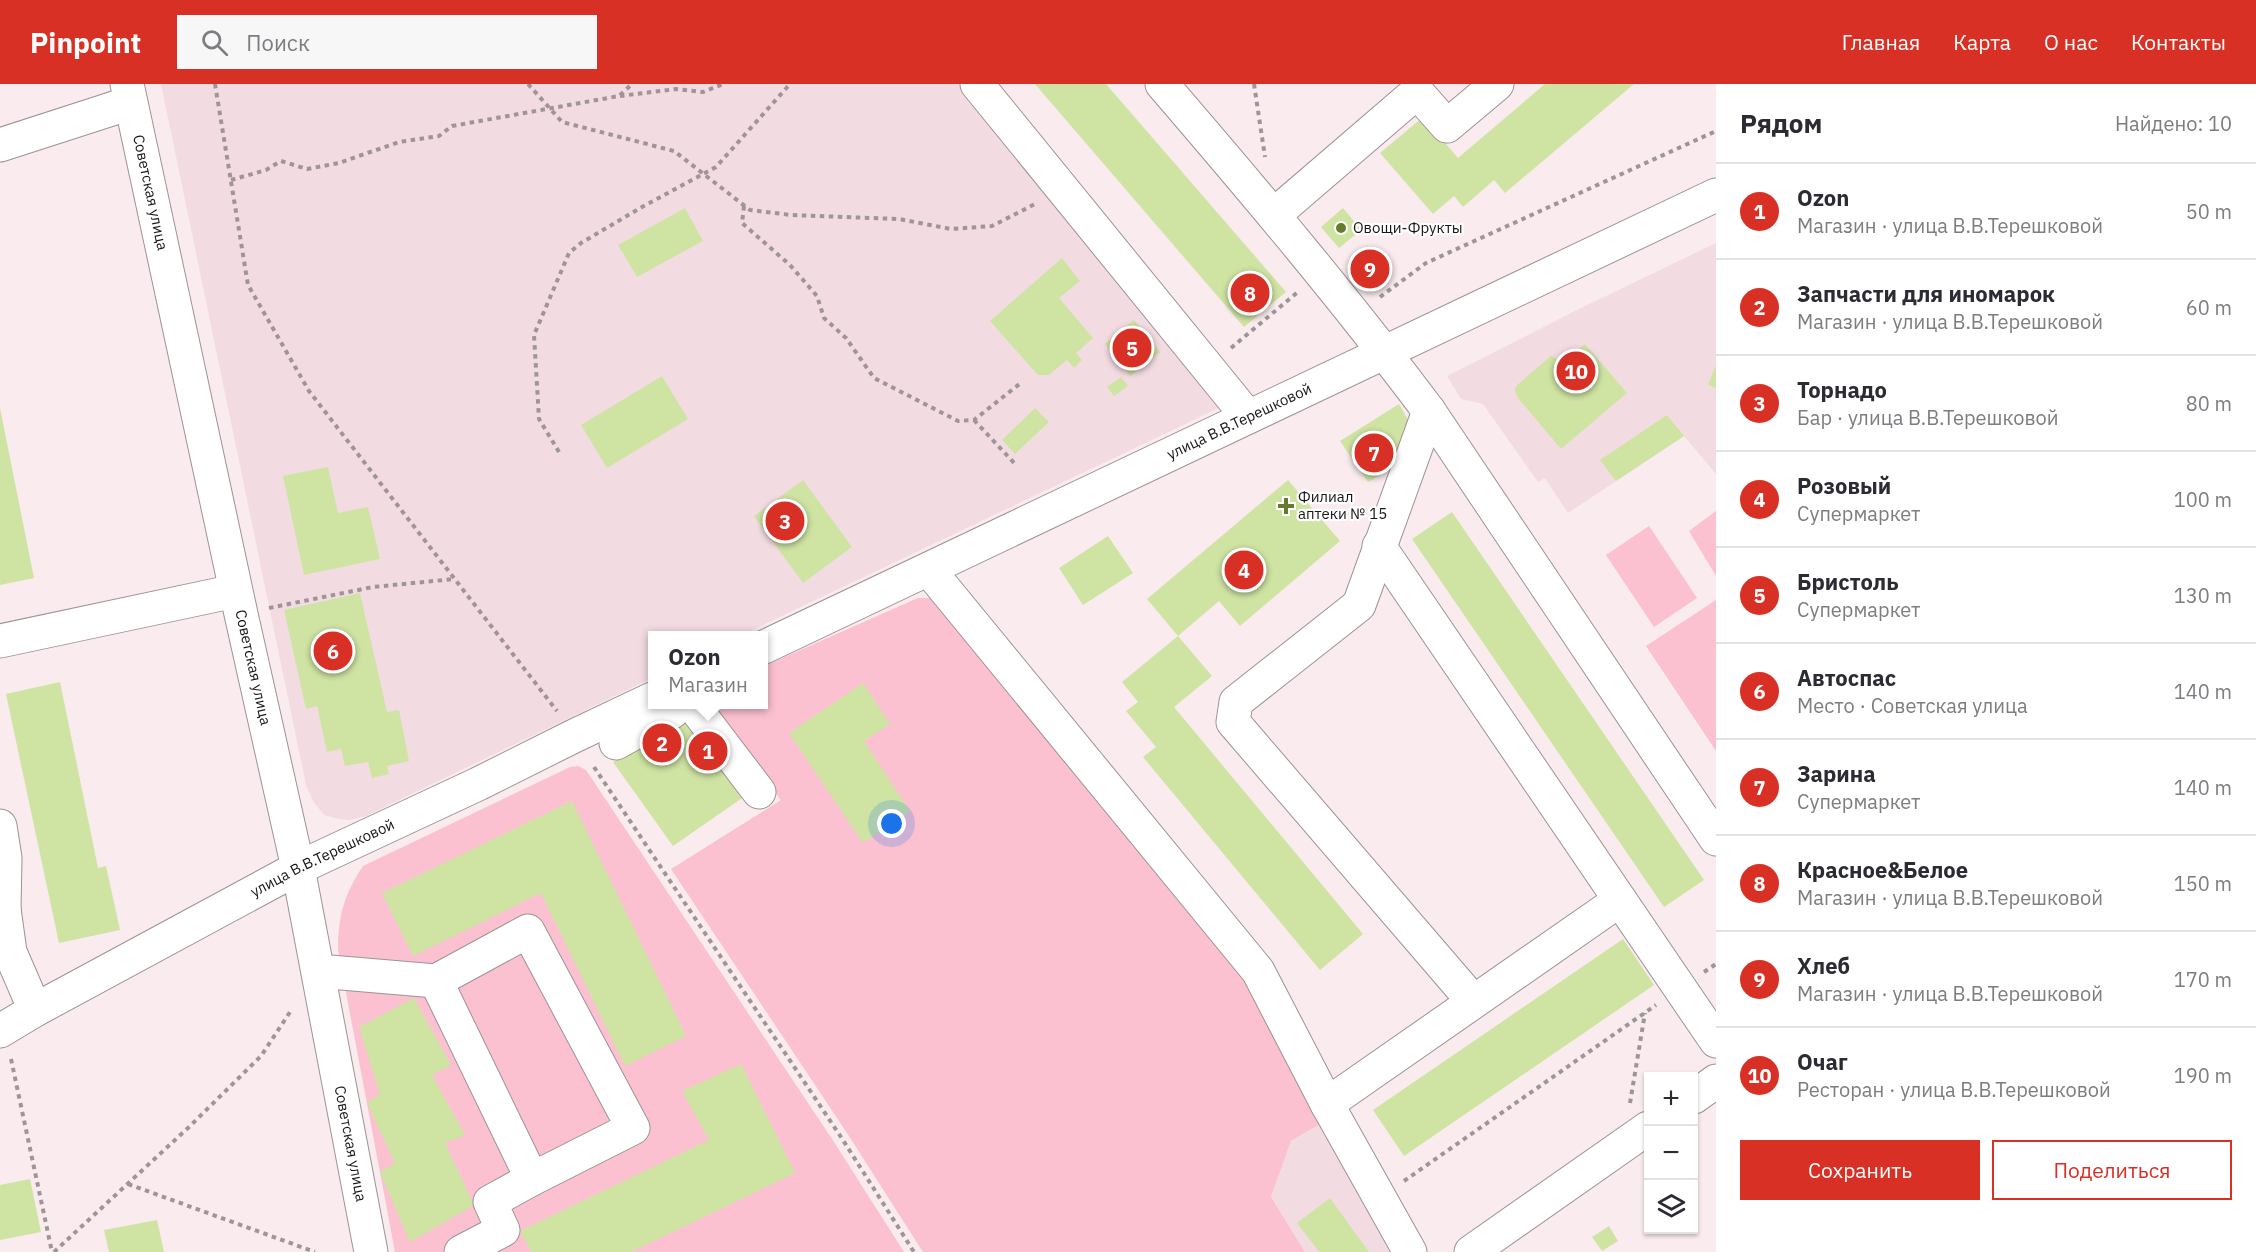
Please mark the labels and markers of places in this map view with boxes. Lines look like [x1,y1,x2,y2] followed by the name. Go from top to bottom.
[1353,218,1463,237] place label: Овощи-Фрукты
[1334,221,1348,235] marker: Овощи-Фрукты
[1350,246,1390,291] pin: 9
[1230,270,1270,316] pin: 8
[1112,326,1152,370] pin: 5
[1556,348,1596,394] pin: 10
[1354,430,1394,476] pin: 7
[1298,487,1387,523] place label: Филиал аптеки № 15
[766,498,804,544] pin: 3
[1279,499,1293,513] marker: Филиал аптеки № 15
[1224,548,1264,592] pin: 4
[314,628,352,674] pin: 6
[642,720,682,766] pin: 2
[688,728,728,774] pin: 1

